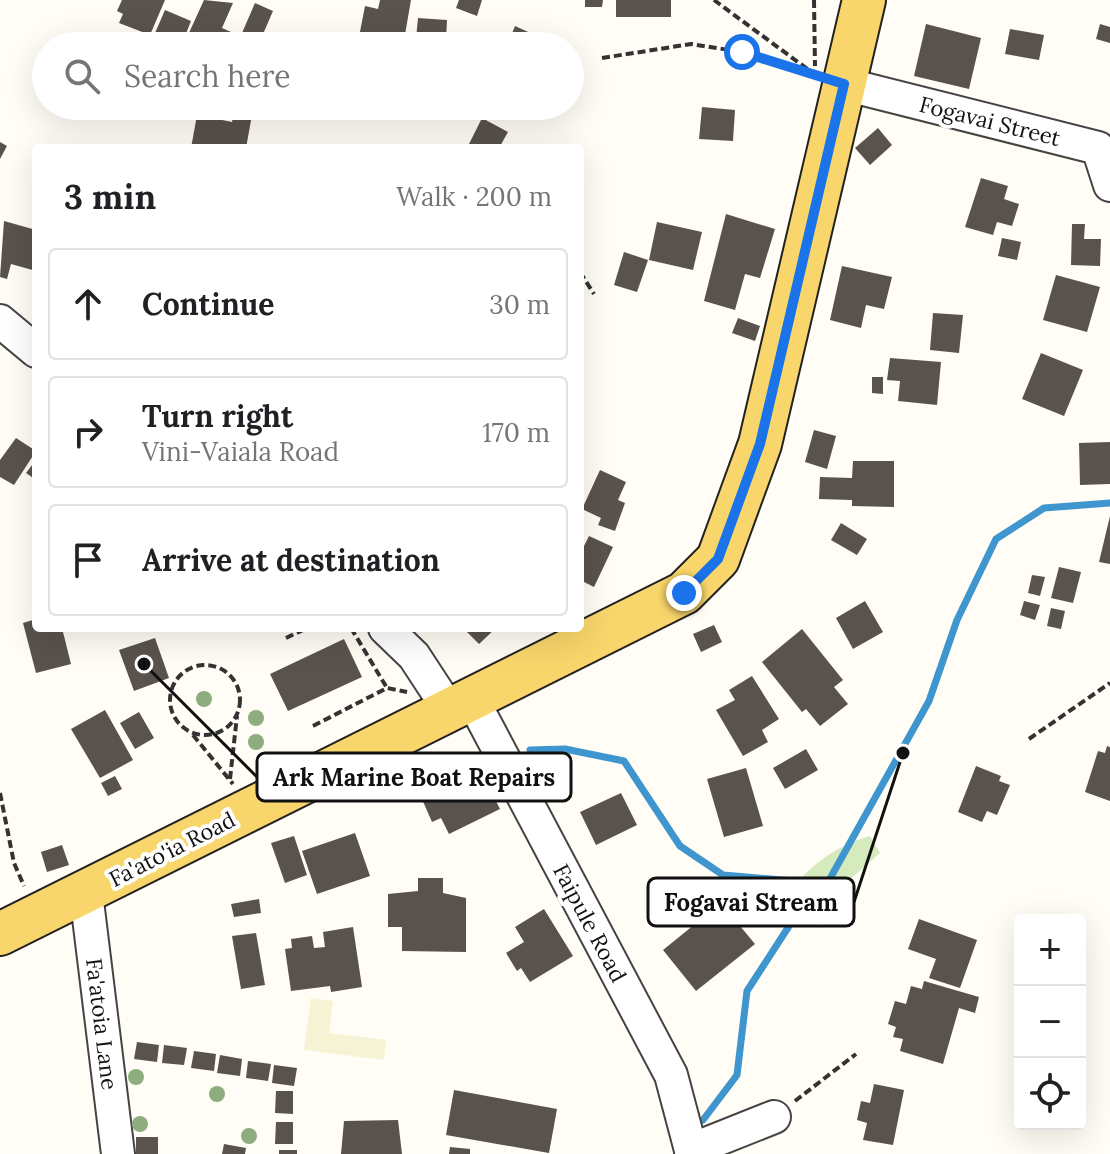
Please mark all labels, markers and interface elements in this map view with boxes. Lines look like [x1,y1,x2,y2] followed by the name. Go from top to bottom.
[32,32,584,120] search box
[724,34,760,70] route start
[60,54,104,98] icon: search
[124,57,291,95] text: Search here
[917,90,1064,152] street label: Fogavai Street
[64,175,156,218] text: 3 min
[396,180,552,213] text: Walk · 200 m
[66,282,110,326] icon: ahead
[142,285,274,323] text: Continue
[489,288,550,321] text: 30 m
[142,397,293,435] text: Turn right
[66,410,110,454] icon: right
[482,416,550,449] text: 170 m
[142,435,339,468] text: Vini-Vaiala Road
[66,538,110,582] icon: arrive
[142,541,440,579] text: Arrive at destination
[666,575,702,611] route end
[257,753,571,801] callout: Ark Marine Boat Repairs
[273,762,555,793] text: Ark Marine Boat Repairs
[104,805,240,893] street label: Fa'ato'ia Road
[547,859,633,987] street label: Faipule Road
[648,878,854,926] callout: Fogavai Stream
[664,887,838,918] text: Fogavai Stream
[1014,914,1086,1130] map controls
[1014,914,1086,986] button: +
[80,957,124,1091] street label: Fa'atoia Lane
[1014,986,1086,1058] button: −
[1014,1058,1086,1130] button: locate

